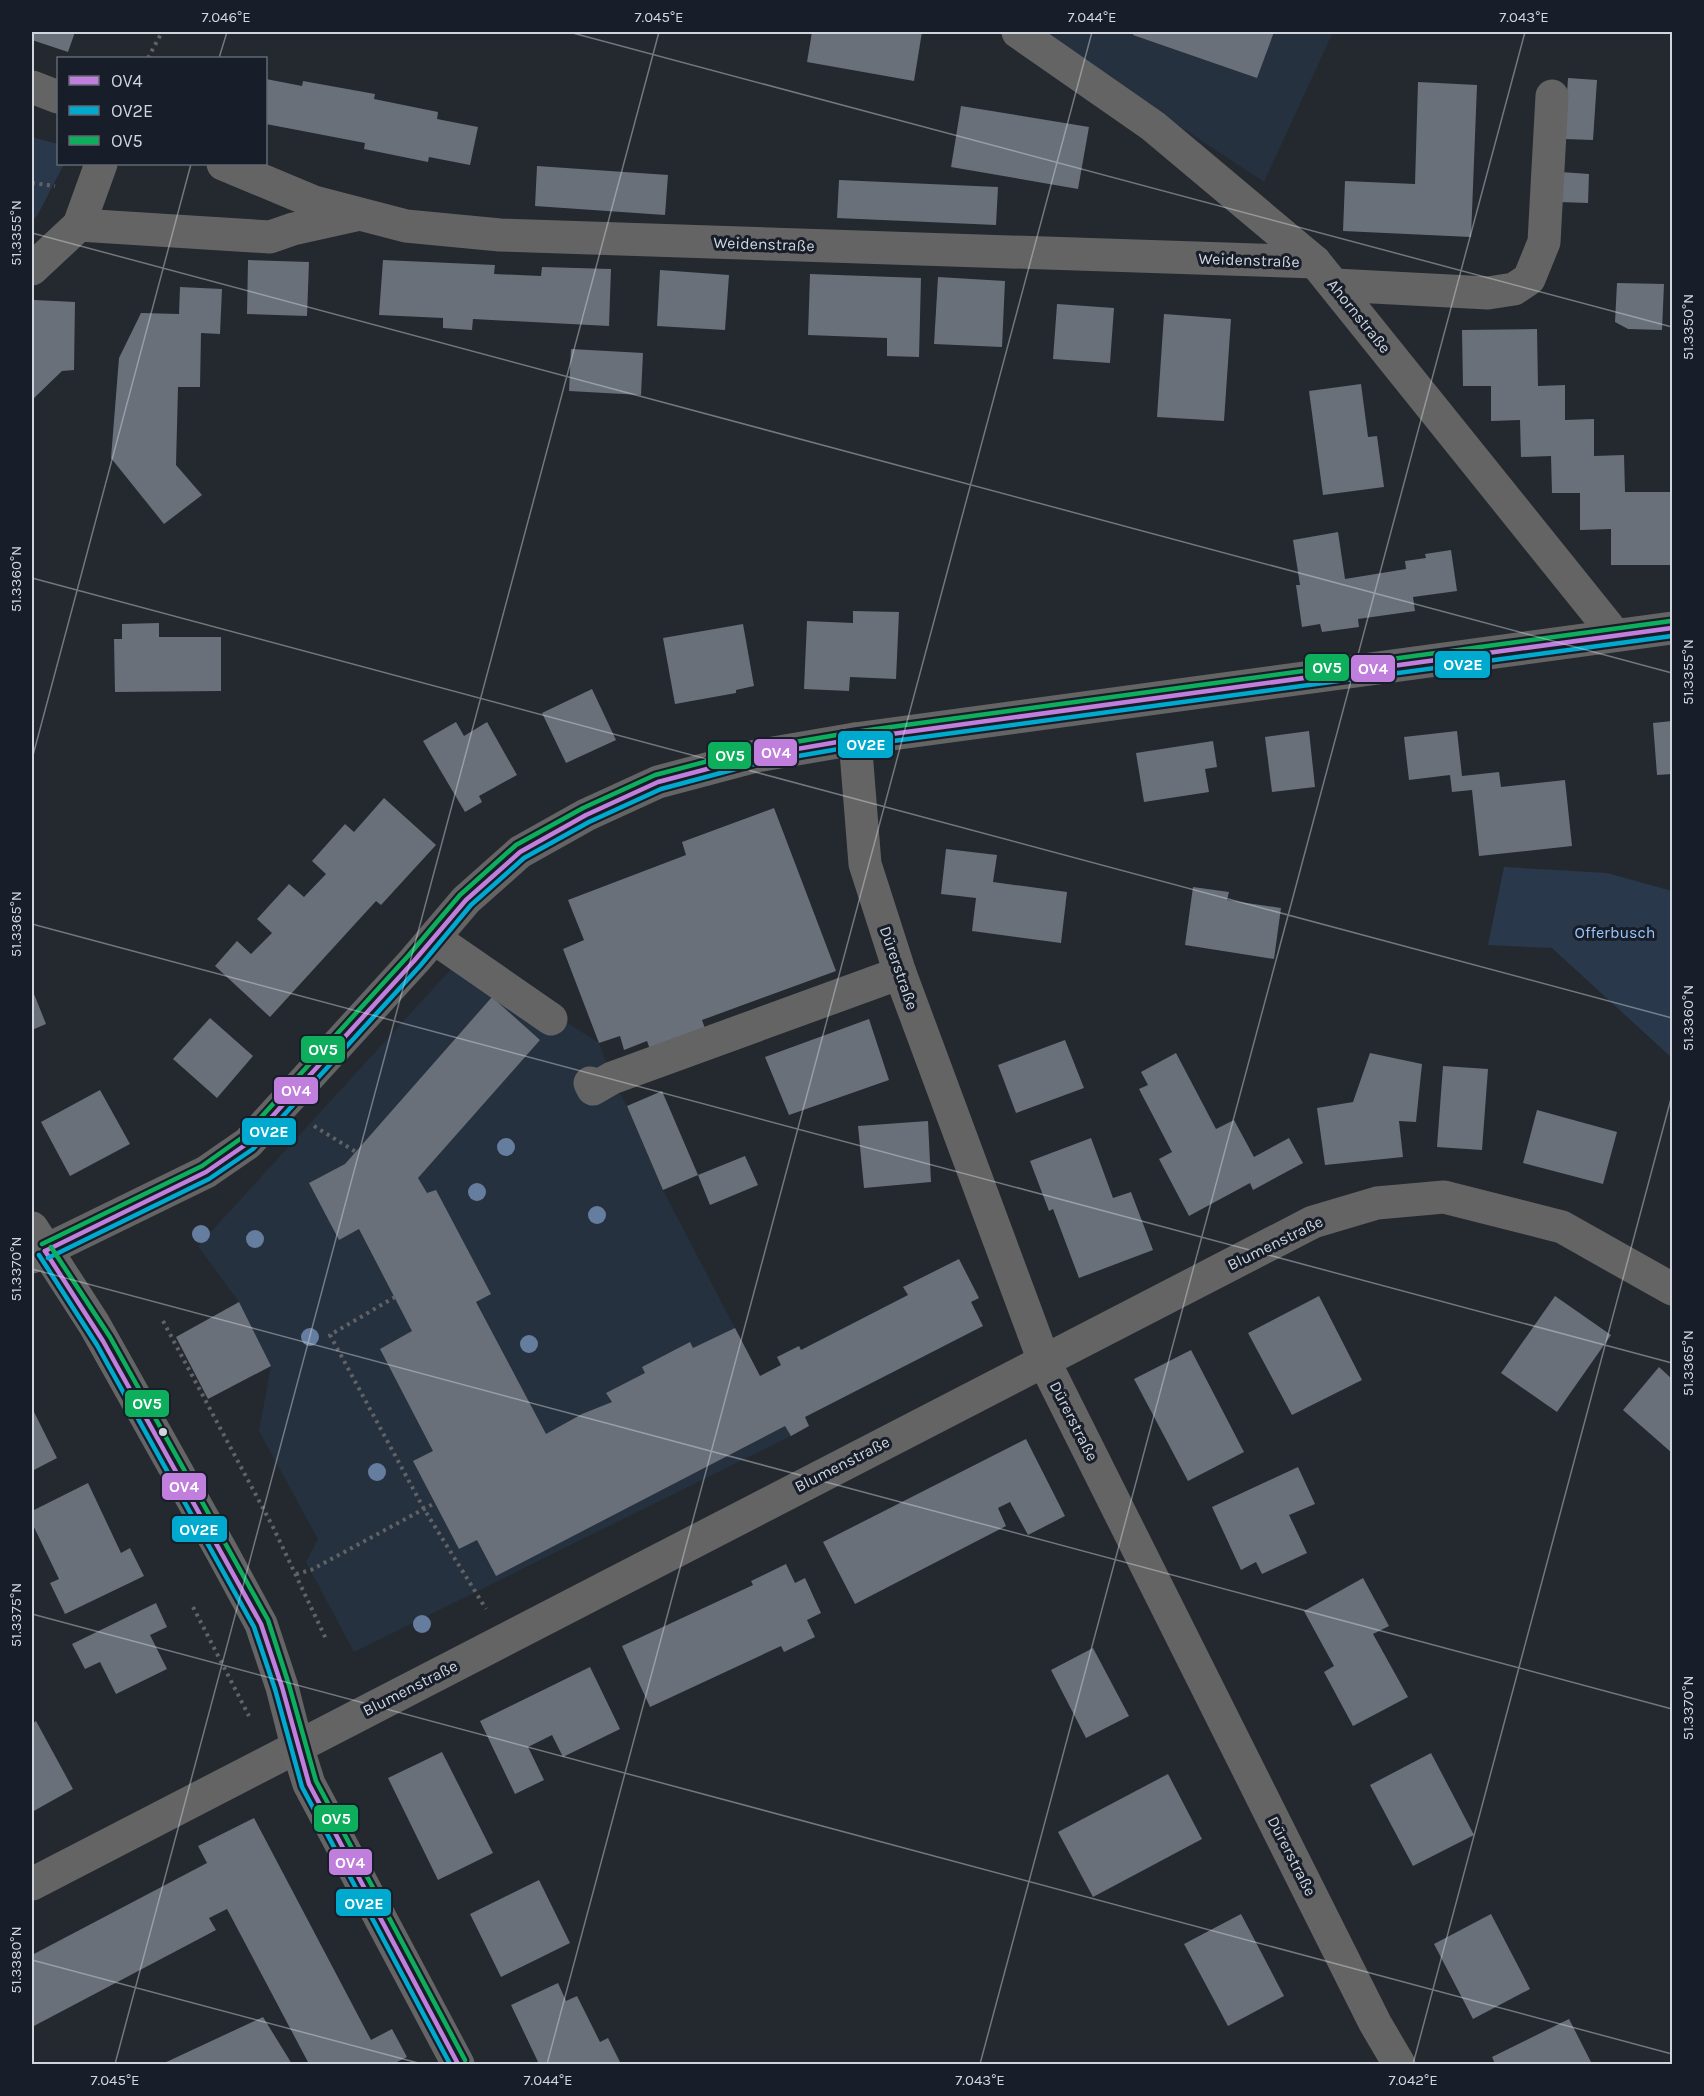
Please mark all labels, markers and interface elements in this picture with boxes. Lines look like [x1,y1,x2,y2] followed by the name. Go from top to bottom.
[201,8,251,26] text: 7.046°E
[634,8,684,26] text: 7.045°E
[1068,8,1116,26] text: 7.044°E
[1499,8,1549,26] text: 7.043°E
[57,57,267,165] legend
[111,70,143,92] text: OV4
[111,100,153,122] text: OV2E
[111,130,143,152] text: OV5
[7,200,25,266] text: 51.3355°N
[713,233,815,255] street label: Weidenstraße
[1198,249,1300,271] street label: Weidenstraße
[1323,275,1395,357] street label: Ahornstraße
[1679,294,1697,360] text: 51.3350°N
[7,546,25,612] text: 51.3360°N
[1679,639,1697,705] text: 51.3355°N
[1434,650,1491,679] line badge: OV2E
[1304,653,1350,682] line badge: OV5
[1350,654,1396,683] line badge: OV4
[1443,655,1483,674] text: OV2E
[1312,658,1342,677] text: OV5
[1358,659,1388,678] text: OV4
[837,730,894,759] line badge: OV2E
[846,735,886,754] text: OV2E
[753,738,798,767] line badge: OV4
[707,741,752,770] line badge: OV5
[761,743,791,762] text: OV4
[715,746,745,765] text: OV5
[7,891,25,957] text: 51.3365°N
[1575,923,1655,942] park label: Offerbusch
[876,924,922,1012] street label: Dürerstraße
[1679,985,1697,1051] text: 51.3360°N
[300,1035,346,1064] line badge: OV5
[308,1040,338,1059] text: OV5
[273,1076,319,1105] line badge: OV4
[281,1081,311,1100] text: OV4
[241,1117,297,1146] line badge: OV2E
[249,1122,289,1141] text: OV2E
[1224,1212,1326,1274] street label: Blumenstraße
[7,1236,25,1302] text: 51.3370°N
[1679,1330,1697,1396] text: 51.3365°N
[1046,1378,1102,1464] street label: Dürerstraße
[124,1389,170,1418] line badge: OV5
[132,1394,162,1413] text: OV5
[157,1426,169,1438] unlabelled marker
[791,1432,893,1496] street label: Blumenstraße
[161,1472,207,1501] line badge: OV4
[169,1477,199,1496] text: OV4
[171,1515,228,1543] line badge: OV2E
[179,1520,219,1539] text: OV2E
[7,1583,25,1647] text: 51.3375°N
[359,1656,461,1720] street label: Blumenstraße
[1679,1675,1697,1741] text: 51.3370°N
[313,1804,359,1833] line badge: OV5
[321,1809,351,1828] text: OV5
[1264,1813,1320,1899] street label: Dürerstraße
[328,1848,373,1876] line badge: OV4
[335,1853,365,1872] text: OV4
[335,1888,392,1917] line badge: OV2E
[344,1894,384,1913] text: OV2E
[7,1926,25,1994] text: 51.3380°N
[90,2071,140,2089] text: 7.045°E
[524,2071,572,2089] text: 7.044°E
[955,2071,1005,2089] text: 7.043°E
[1388,2071,1438,2089] text: 7.042°E

